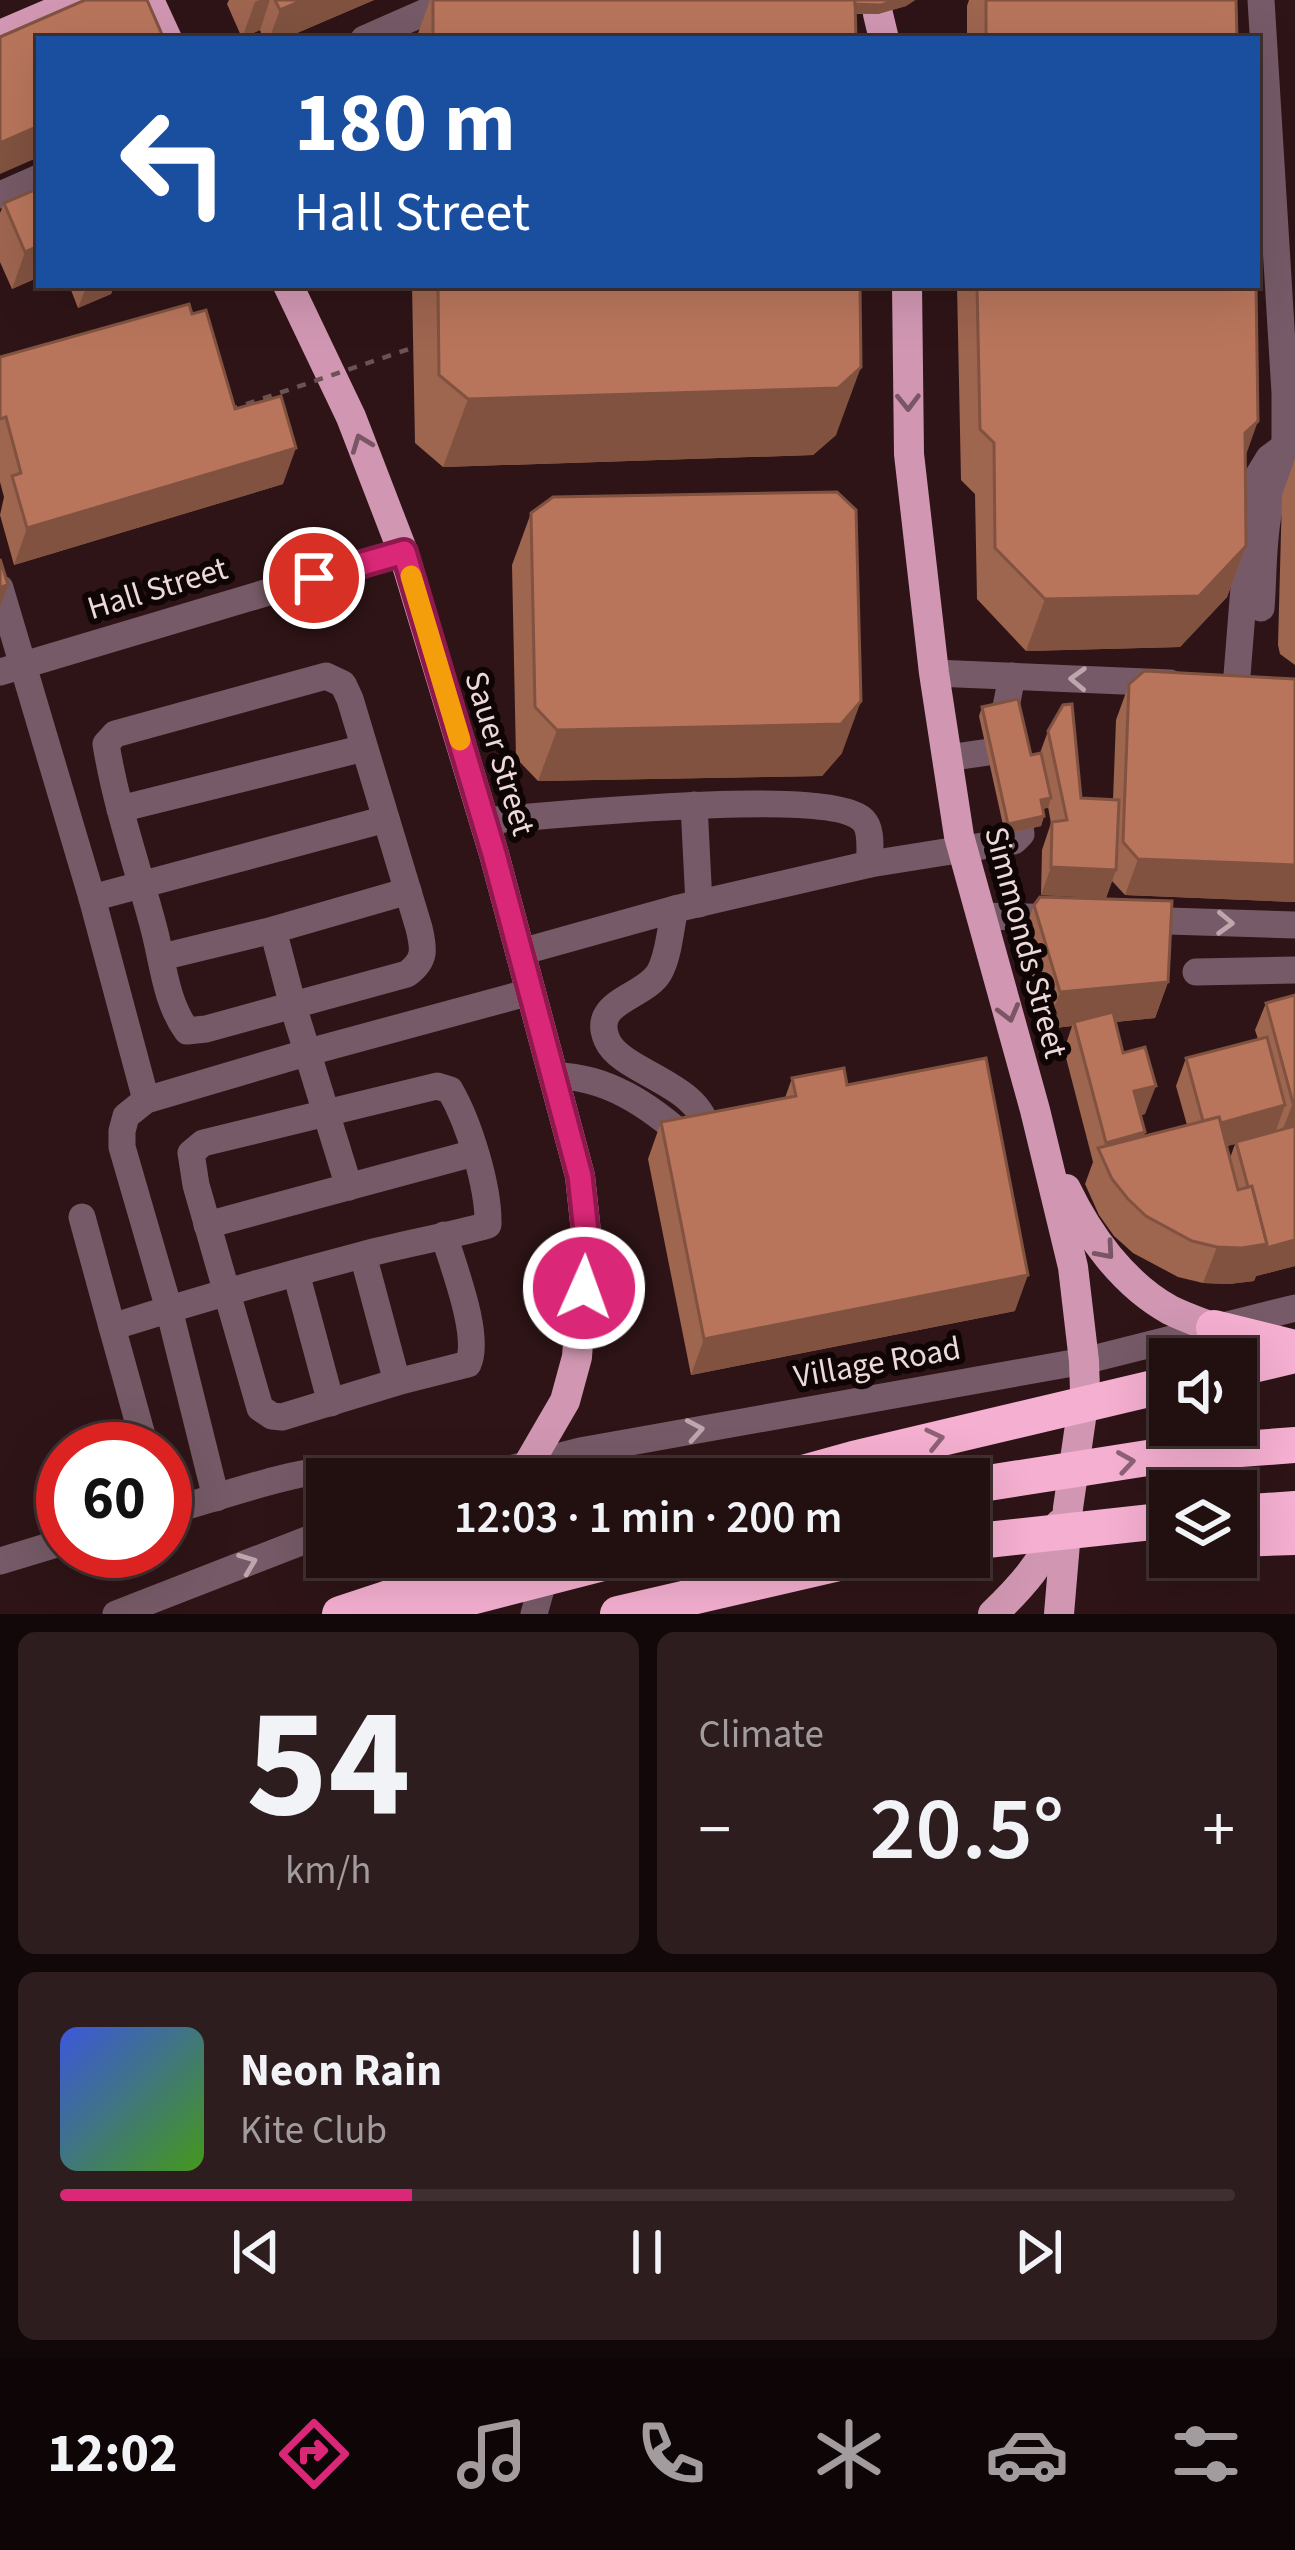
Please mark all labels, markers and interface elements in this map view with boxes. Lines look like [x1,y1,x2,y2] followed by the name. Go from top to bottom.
[294,64,516,184] text: 180 m
[96,84,252,240] icon: left
[294,175,530,252] text: Hall Street
[895,394,921,412] one-way arrow
[351,434,376,455] one-way arrow
[263,527,365,629] pin
[82,545,233,632] street label: Hall Street
[281,545,347,611] icon: arrive
[452,666,547,841] street label: Sauer Street
[1068,666,1087,692] one-way arrow
[972,821,1079,1063] street label: Simmonds Street
[1216,910,1235,936] one-way arrow
[994,1002,1019,1023] one-way arrow
[521,1225,647,1351] position arrow
[1092,1238,1113,1259] one-way arrow
[790,1325,964,1400] street label: Village Road
[1149,1338,1257,1578] map controls
[1149,1338,1257,1446] button: sound
[685,1418,705,1444] one-way arrow
[36,1422,192,1578] speed limit sign: 60
[924,1428,944,1453] one-way arrow
[1116,1450,1136,1475] one-way arrow
[1149,1470,1257,1578] button: layers
[454,1486,842,1550] text: 12:03 · 1 min · 200 m
[236,1552,257,1577] one-way arrow
[246,1654,411,1876] text: 54
[699,1707,824,1763] text: Climate
[869,1766,1064,1894] text: 20.5°
[699,1783,731,1877] text: −
[1202,1783,1235,1877] text: +
[285,1843,372,1899] text: km/h
[240,2039,442,2103] text: Neon Rain
[240,2103,387,2159] text: Kite Club
[223,2219,289,2285] icon: previous
[614,2219,680,2285] icon: pause
[1006,2219,1072,2285] icon: next
[272,2412,356,2496] icon: directions
[450,2412,534,2496] icon: music
[629,2412,713,2496] icon: phone
[807,2412,891,2496] icon: climate
[985,2412,1069,2496] icon: car
[1164,2412,1248,2496] icon: filters
[47,2416,177,2493] text: 12:02

